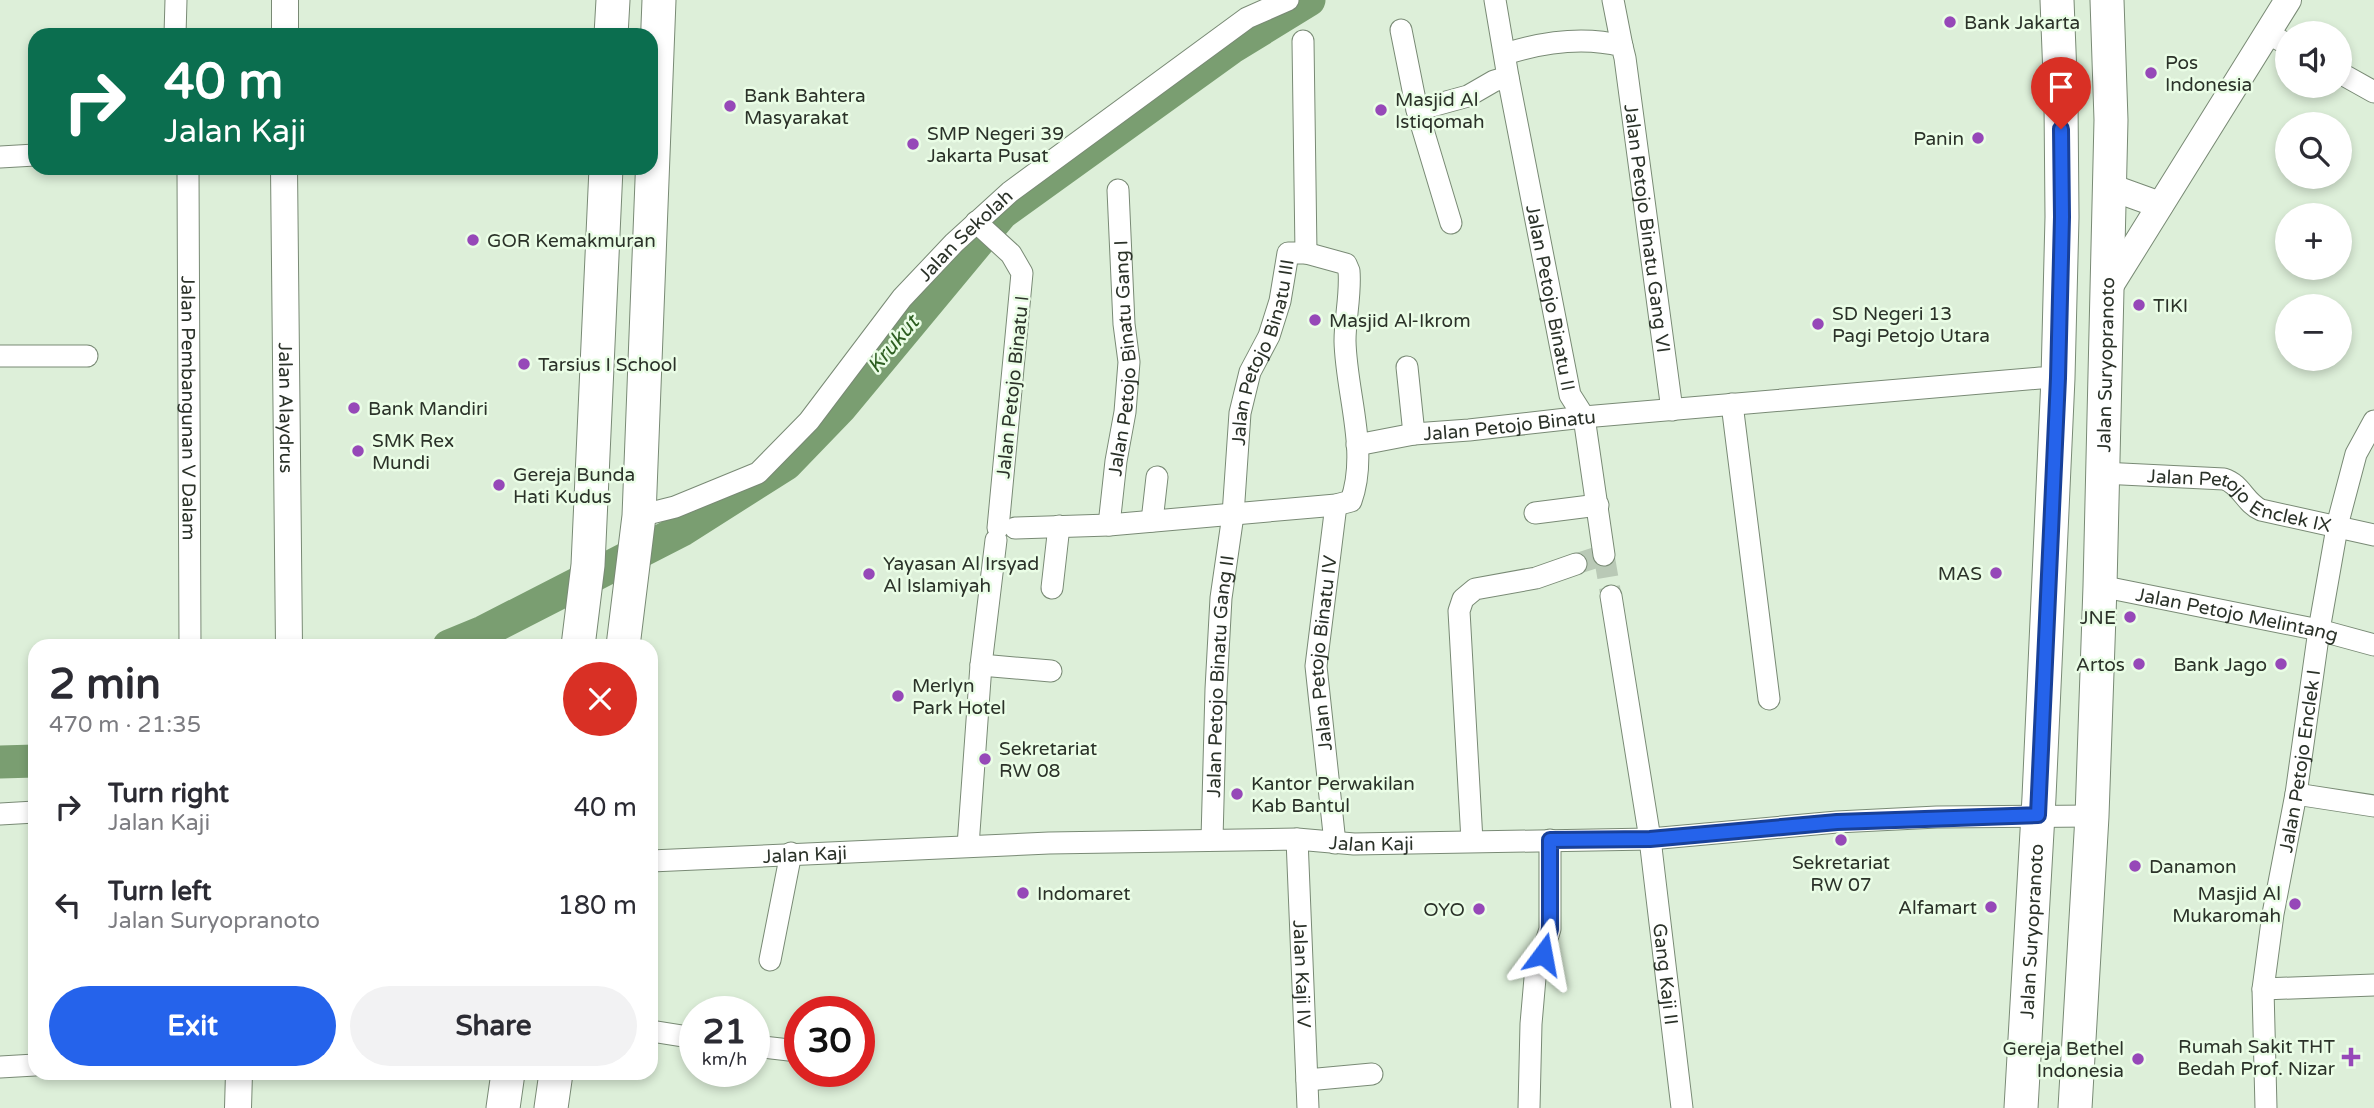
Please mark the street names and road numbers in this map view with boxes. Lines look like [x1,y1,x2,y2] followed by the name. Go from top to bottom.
[1619,103,1674,354] street label: Jalan Petojo Binatu Gang VI
[914,185,1017,286] street label: Jalan Sekolah
[1521,203,1579,393] street label: Jalan Petojo Binatu II
[1104,240,1141,477] street label: Jalan Petojo Binatu Gang I
[1228,257,1299,446] street label: Jalan Petojo Binatu III
[176,276,200,540] street label: Jalan Pembangunan V Dalam
[2093,277,2119,453] street label: Jalan Suryopranoto
[992,295,1034,480] street label: Jalan Petojo Binatu I
[274,342,297,474] street label: Jalan Alaydrus
[1422,406,1597,445] street label: Jalan Petojo Binatu
[2147,465,2333,537] street label: Jalan Petojo Enclek IX
[1203,554,1239,798] street label: Jalan Petojo Binatu Gang II
[1306,554,1342,752] street label: Jalan Petojo Binatu IV
[2134,583,2341,647] street label: Jalan Petojo Melintang
[2275,668,2325,854] street label: Jalan Petojo Enclek I
[1328,832,1414,856] street label: Jalan Kaji
[762,842,848,868] street label: Jalan Kaji
[2016,843,2048,1019] street label: Jalan Suryopranoto
[1288,920,1315,1028] street label: Jalan Kaji IV
[1648,922,1682,1026] street label: Gang Kaji II

